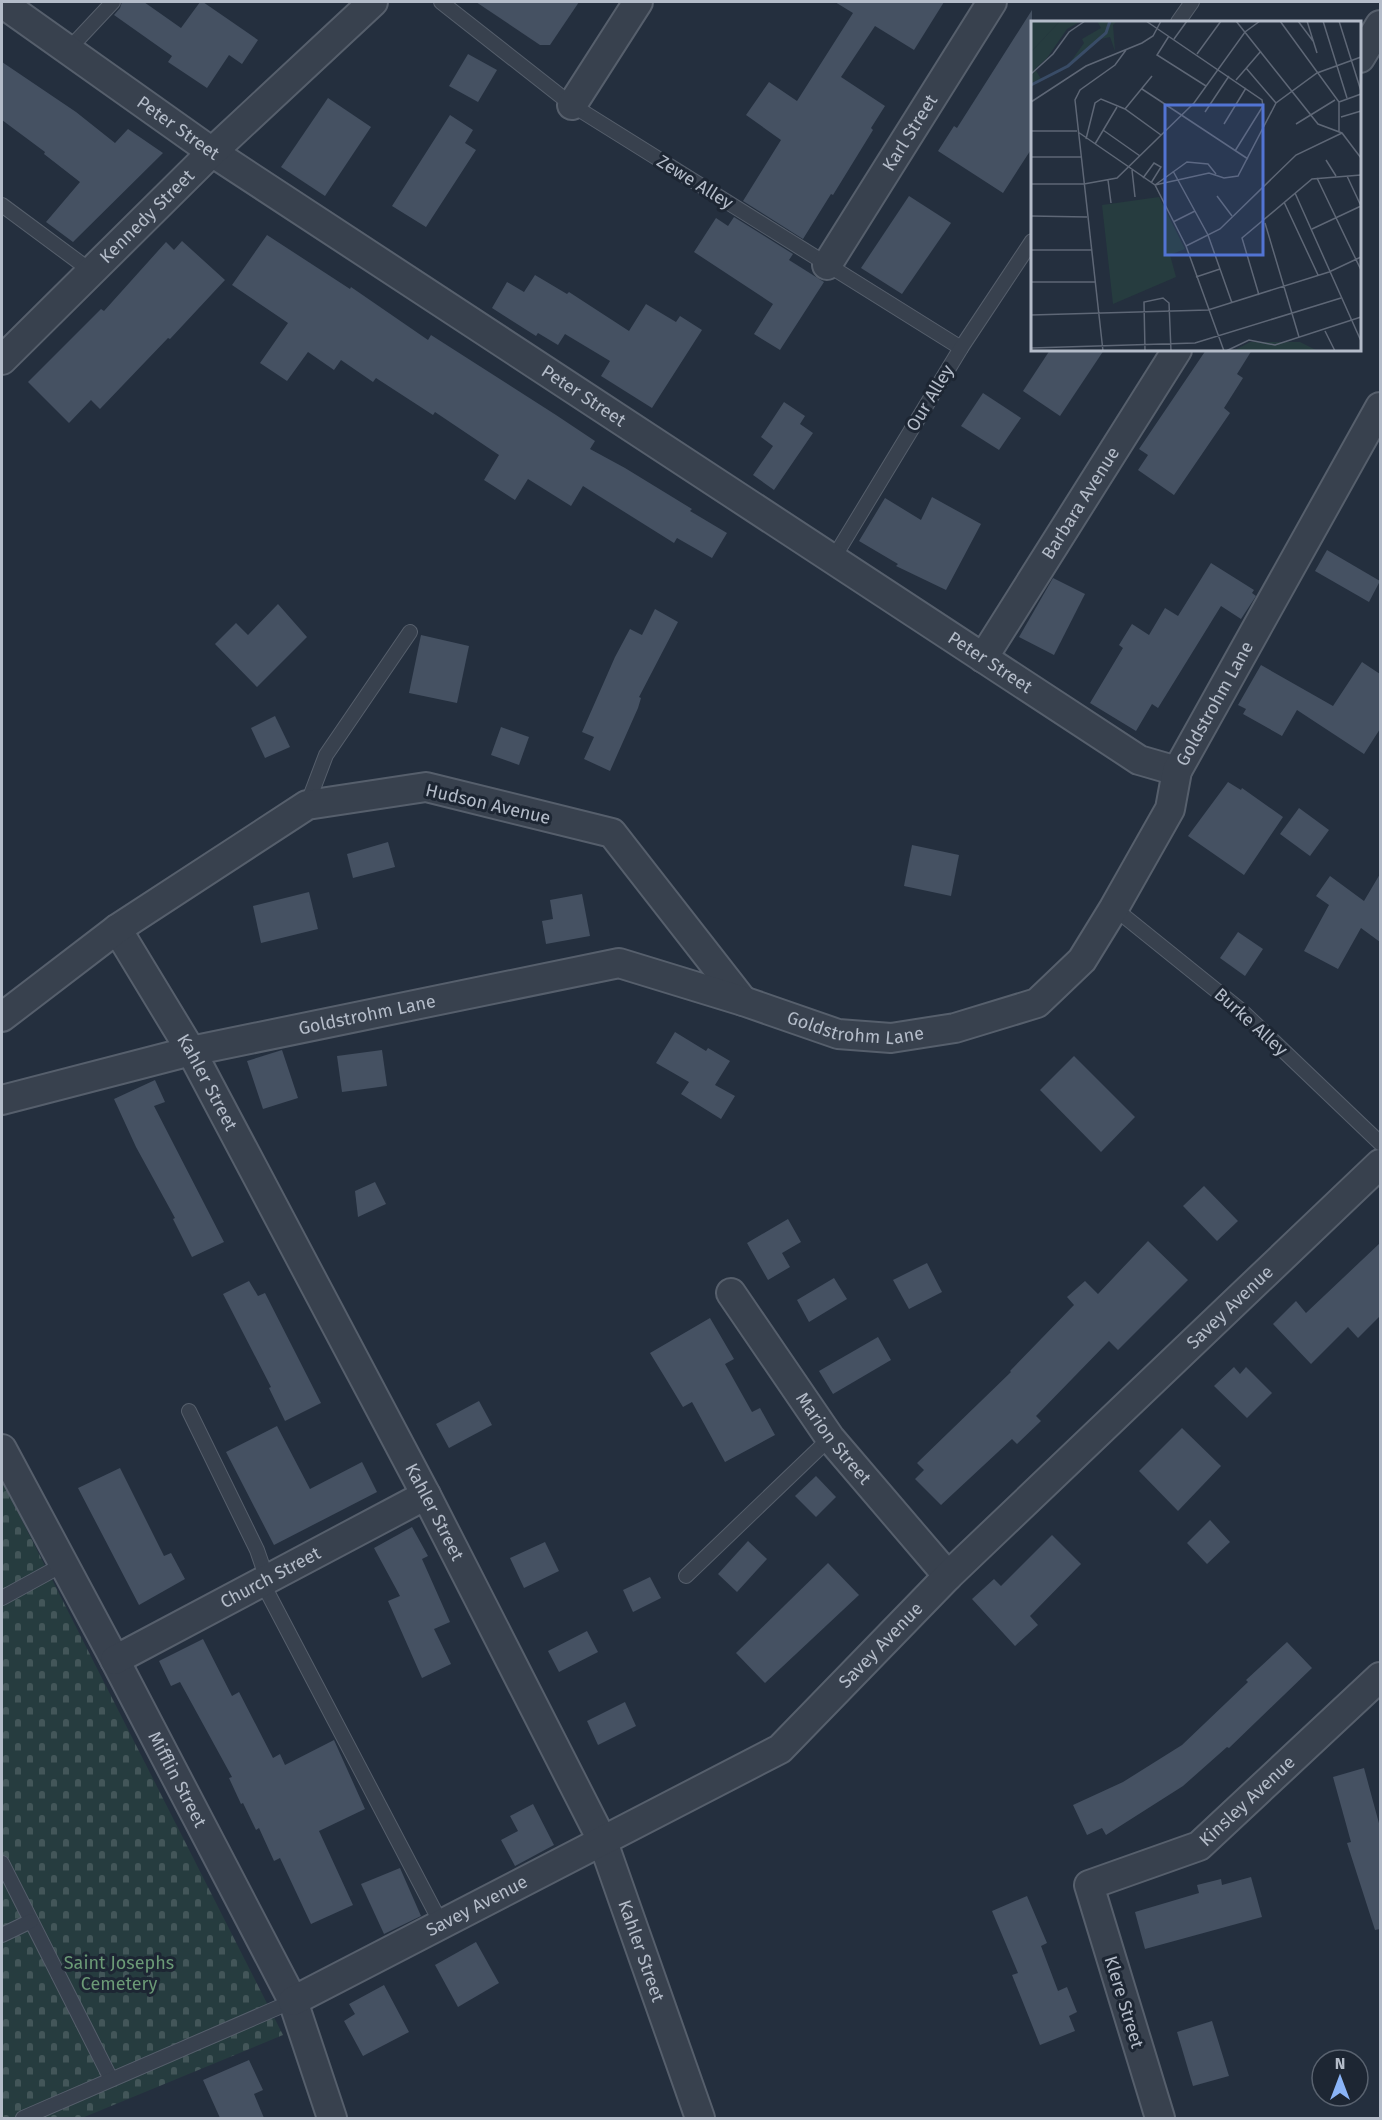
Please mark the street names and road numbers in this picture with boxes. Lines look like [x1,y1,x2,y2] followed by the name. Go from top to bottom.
[878,90,942,175] street label: Karl Street
[132,91,224,165] street label: Peter Street
[653,150,737,214] street label: Zewe Alley
[95,165,199,268] street label: Kennedy Street
[537,360,630,432] street label: Peter Street
[902,360,959,435] street label: Our Alley
[1037,443,1124,563] street label: Barbara Avenue
[944,627,1037,698] street label: Peter Street
[1171,637,1258,770] street label: Goldstrohm Lane
[423,779,553,829] street label: Hudson Avenue
[1210,983,1292,1061] street label: Burke Alley
[297,990,438,1040] street label: Goldstrohm Lane
[784,1006,925,1049] street label: Goldstrohm Lane
[172,1030,242,1135] street label: Kahler Street
[1182,1261,1278,1354] street label: Savey Avenue
[791,1388,876,1489] street label: Marion Street
[400,1460,469,1565] street label: Kahler Street
[217,1542,325,1613] street label: Church Street
[834,1598,927,1693] street label: Savey Avenue
[143,1728,212,1831] street label: Mifflin Street
[1195,1751,1300,1851] street label: Kinsley Avenue
[422,1871,531,1941] street label: Savey Avenue
[613,1897,669,2005] street label: Kahler Street
[1100,1953,1149,2051] street label: Klere Street

